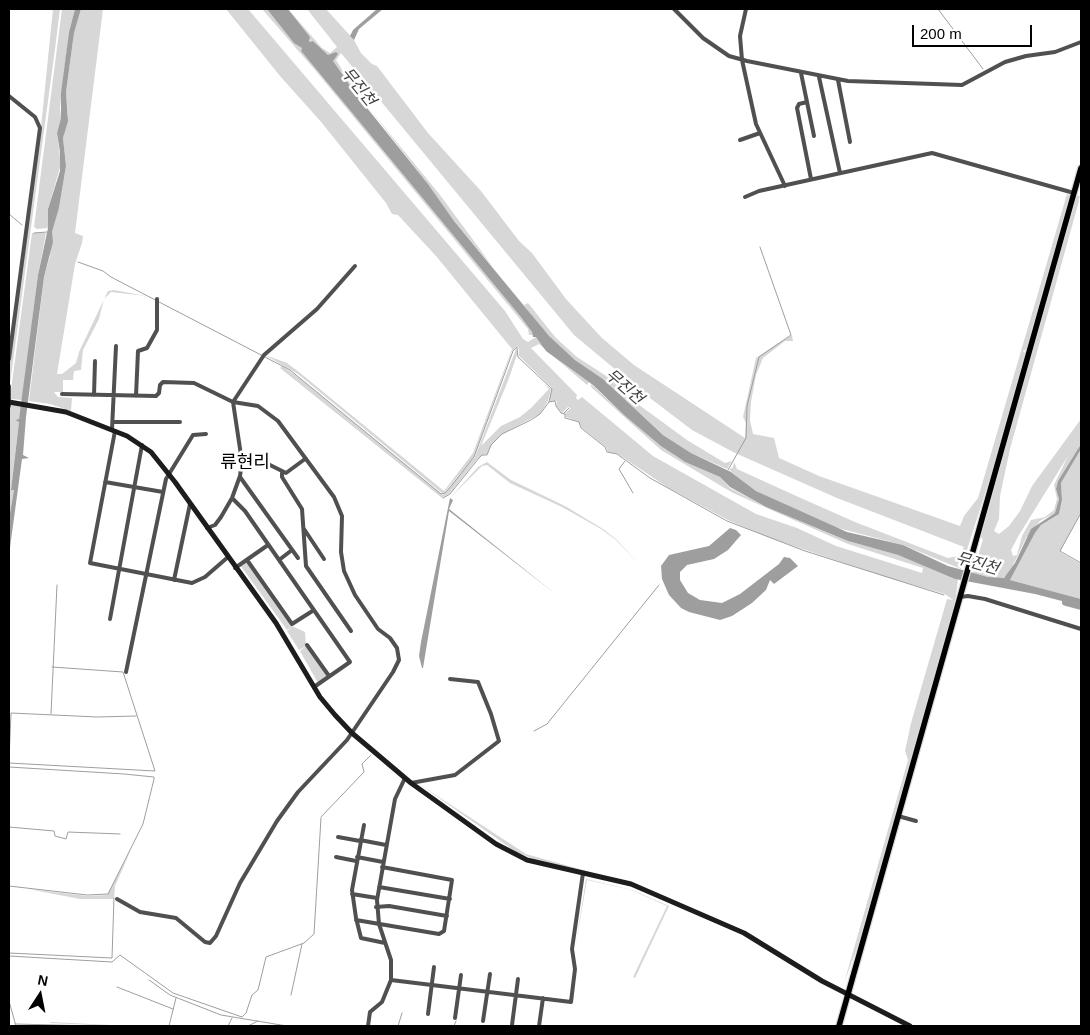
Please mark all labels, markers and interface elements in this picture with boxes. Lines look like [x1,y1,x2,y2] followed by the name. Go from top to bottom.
[915,15,1035,47] scale bar
[920,25,962,42] text: 200 m
[337,64,379,110] water label: 무진천
[601,365,647,409] water label: 무진천
[220,452,270,474] district label: 류현리
[953,549,1001,579] water label: 무진천
[15,970,65,1020] north arrow
[36,971,49,989] text: N

